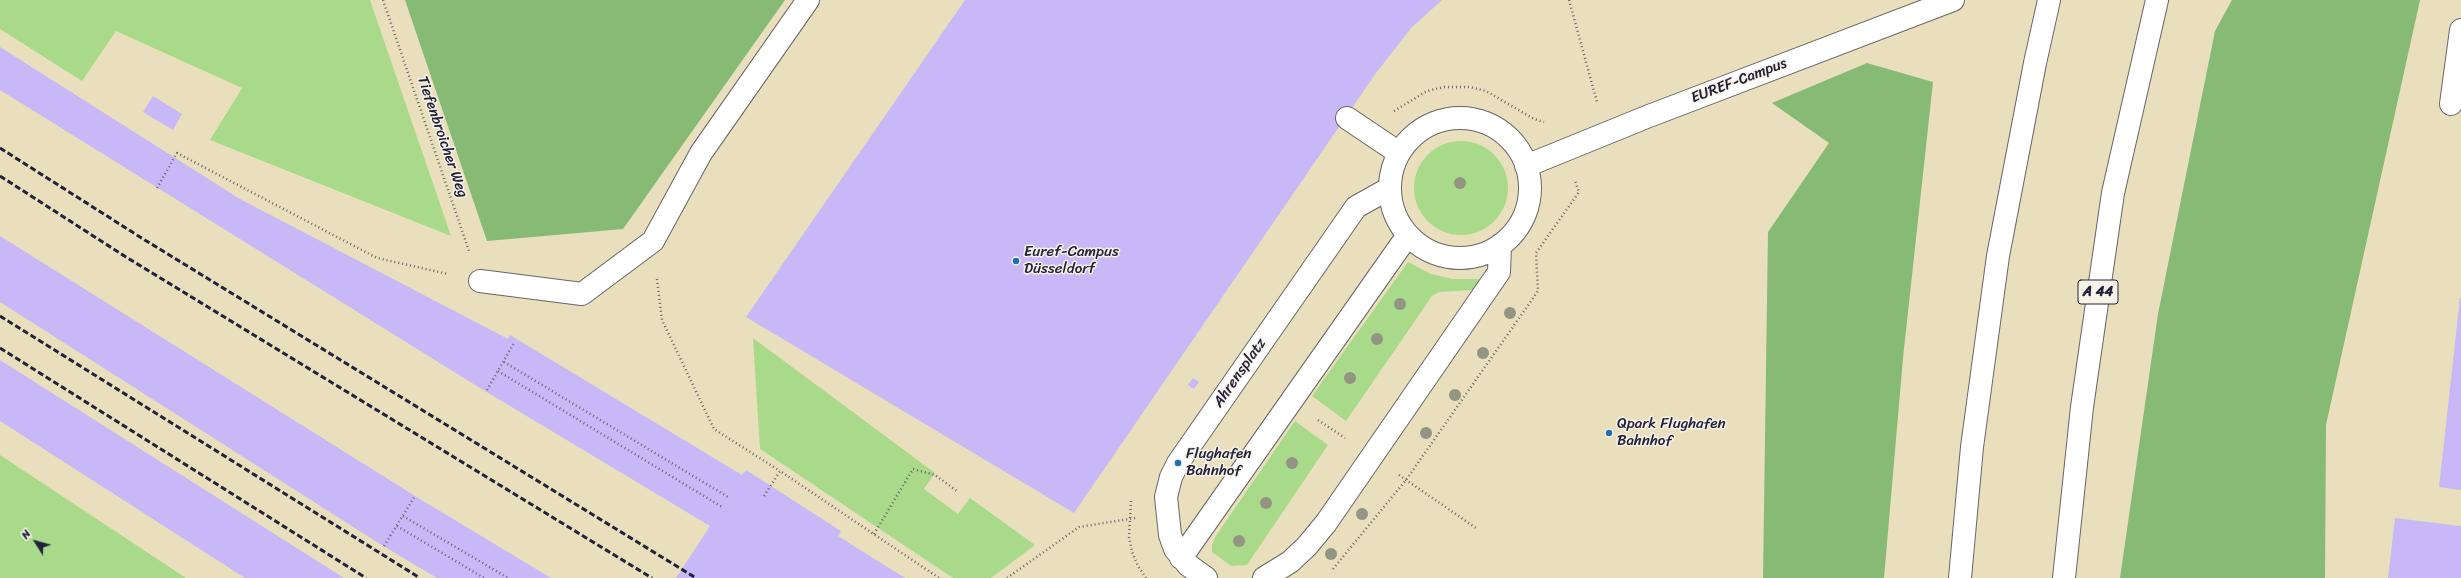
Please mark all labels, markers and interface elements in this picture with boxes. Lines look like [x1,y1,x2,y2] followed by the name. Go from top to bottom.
[1689,55,1789,107] street label: EUREF-Campus
[413,74,471,200] street label: Tiefenbroicher Weg
[1024,243,1119,278] place label: Euref-Campus Düsseldorf
[1011,256,1021,266] marker: Euref-Campus Düsseldorf
[2078,280,2118,304] road number: A 44
[1210,335,1270,411] street label: Ahrensplatz
[1617,415,1726,450] place label: Qpark Flughafen Bahnhof
[1604,428,1614,438] marker: Qpark Flughafen Bahnhof
[1186,445,1251,480] place label: Flughafen Bahnhof
[1173,458,1183,468] marker: Flughafen Bahnhof
[16,522,56,562] north arrow
[16,526,36,543] text: N

